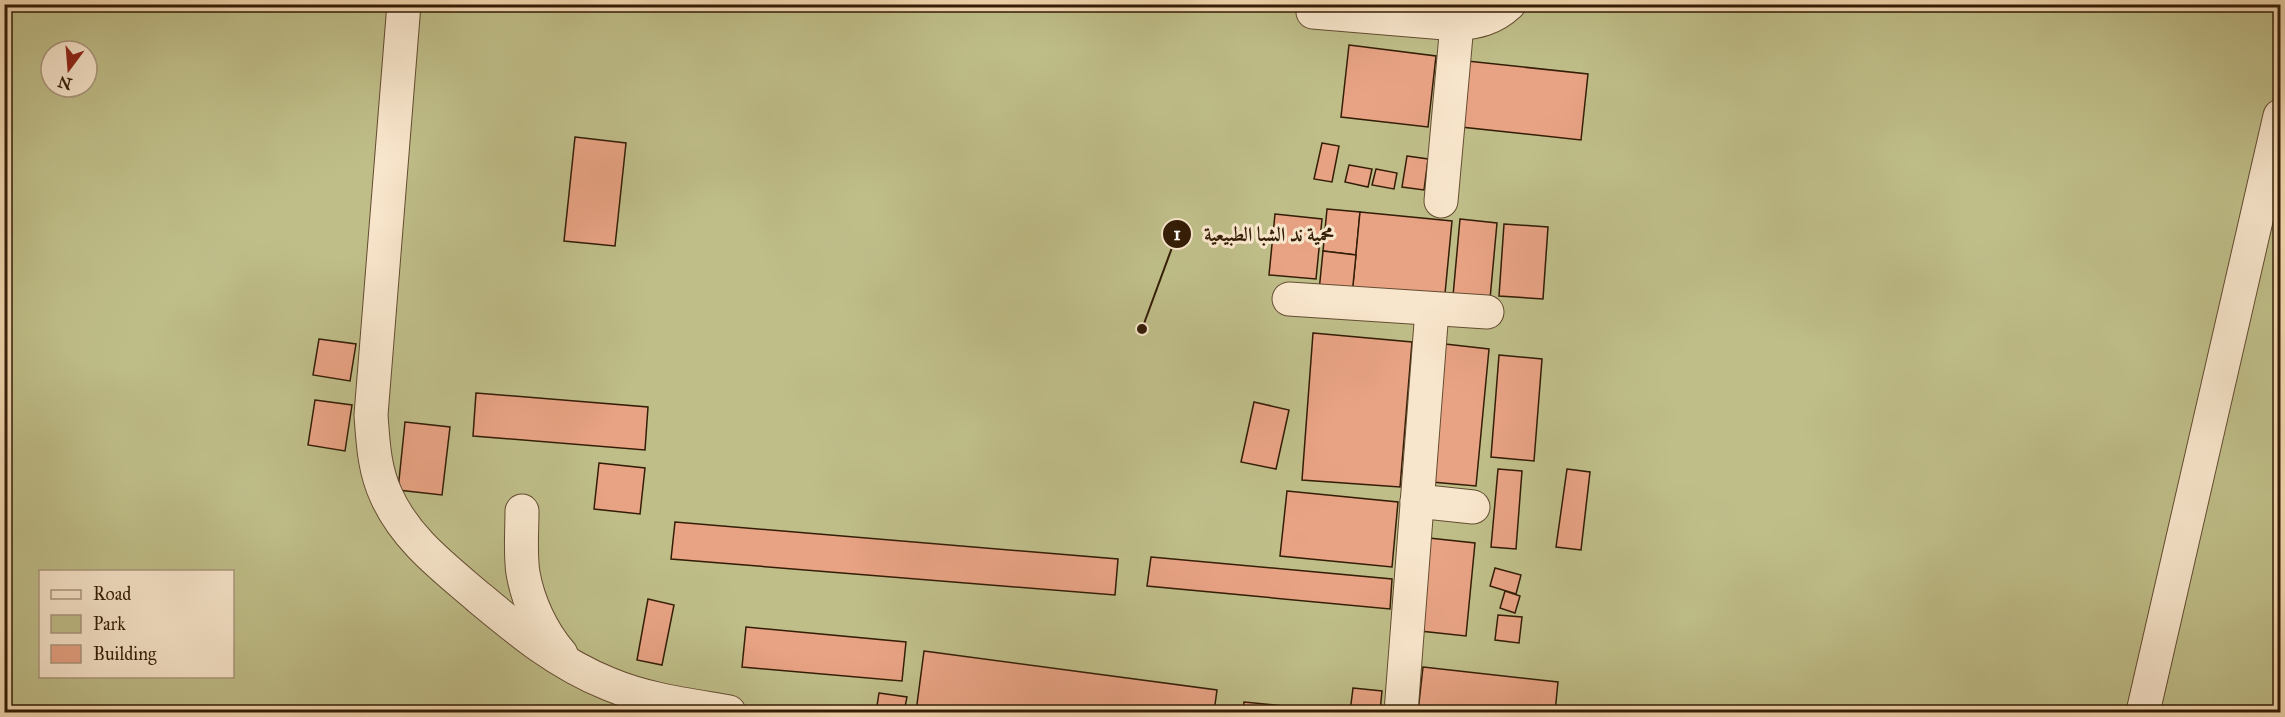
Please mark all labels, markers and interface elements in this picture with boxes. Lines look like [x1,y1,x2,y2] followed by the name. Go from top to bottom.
[39,39,99,99] north arrow
[55,72,74,94] text: N
[1162,215,1346,253] callout: محمية ند الشبا الطبيعية
[1204,222,1334,246] text: محمية ند الشبا الطبيعية
[1173,223,1181,245] text: 1
[39,570,234,678] legend
[93,583,131,605] text: Road
[93,613,126,635] text: Park
[93,643,157,666] text: Building

